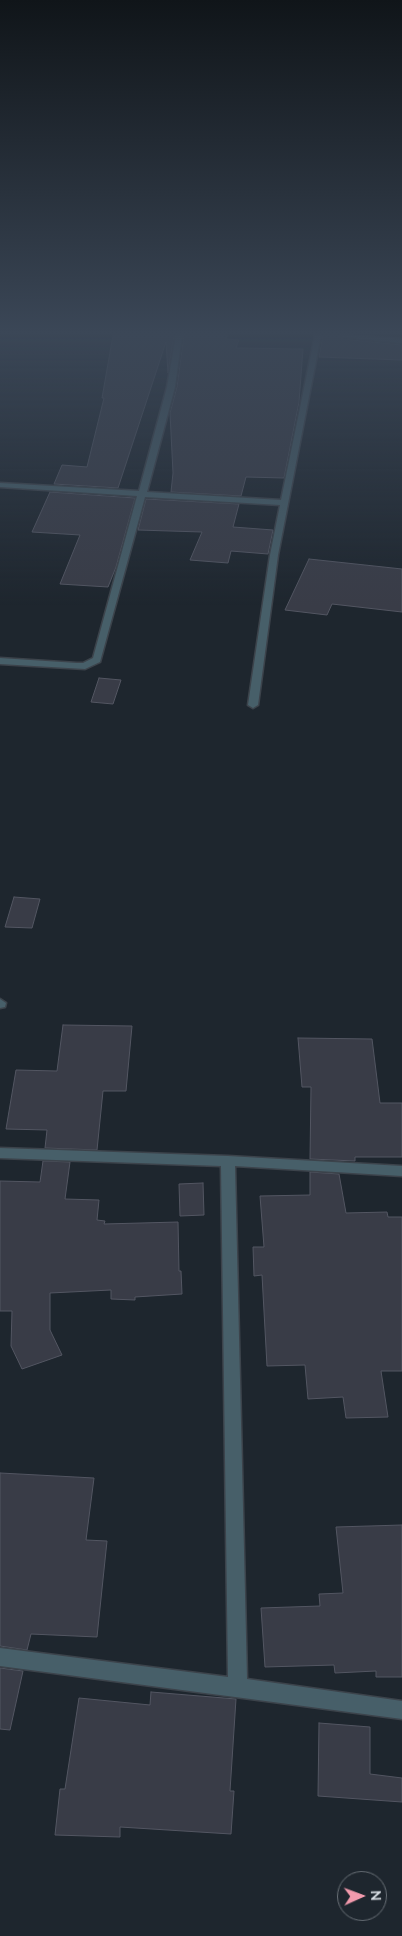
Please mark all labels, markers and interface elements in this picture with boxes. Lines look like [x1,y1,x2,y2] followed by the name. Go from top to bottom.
[337,1871,387,1921] north arrow
[367,1890,385,1901] text: N

